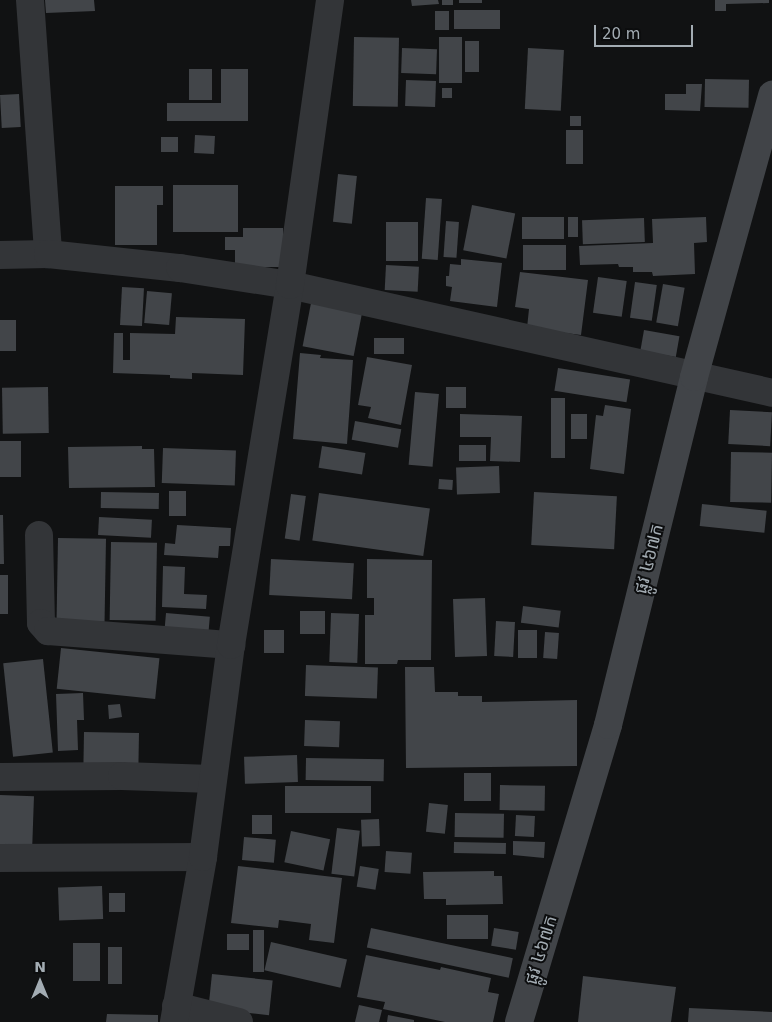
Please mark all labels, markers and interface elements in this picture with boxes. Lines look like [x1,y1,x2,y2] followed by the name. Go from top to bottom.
[597,15,696,47] scale bar
[602,25,640,43] text: 20 m
[630,522,668,596] street label: ផ្លូវ ៤៦៧ក
[520,913,562,987] street label: ផ្លូវ ៤៦៧ក
[15,957,65,1007] north arrow
[34,959,46,975] text: N

